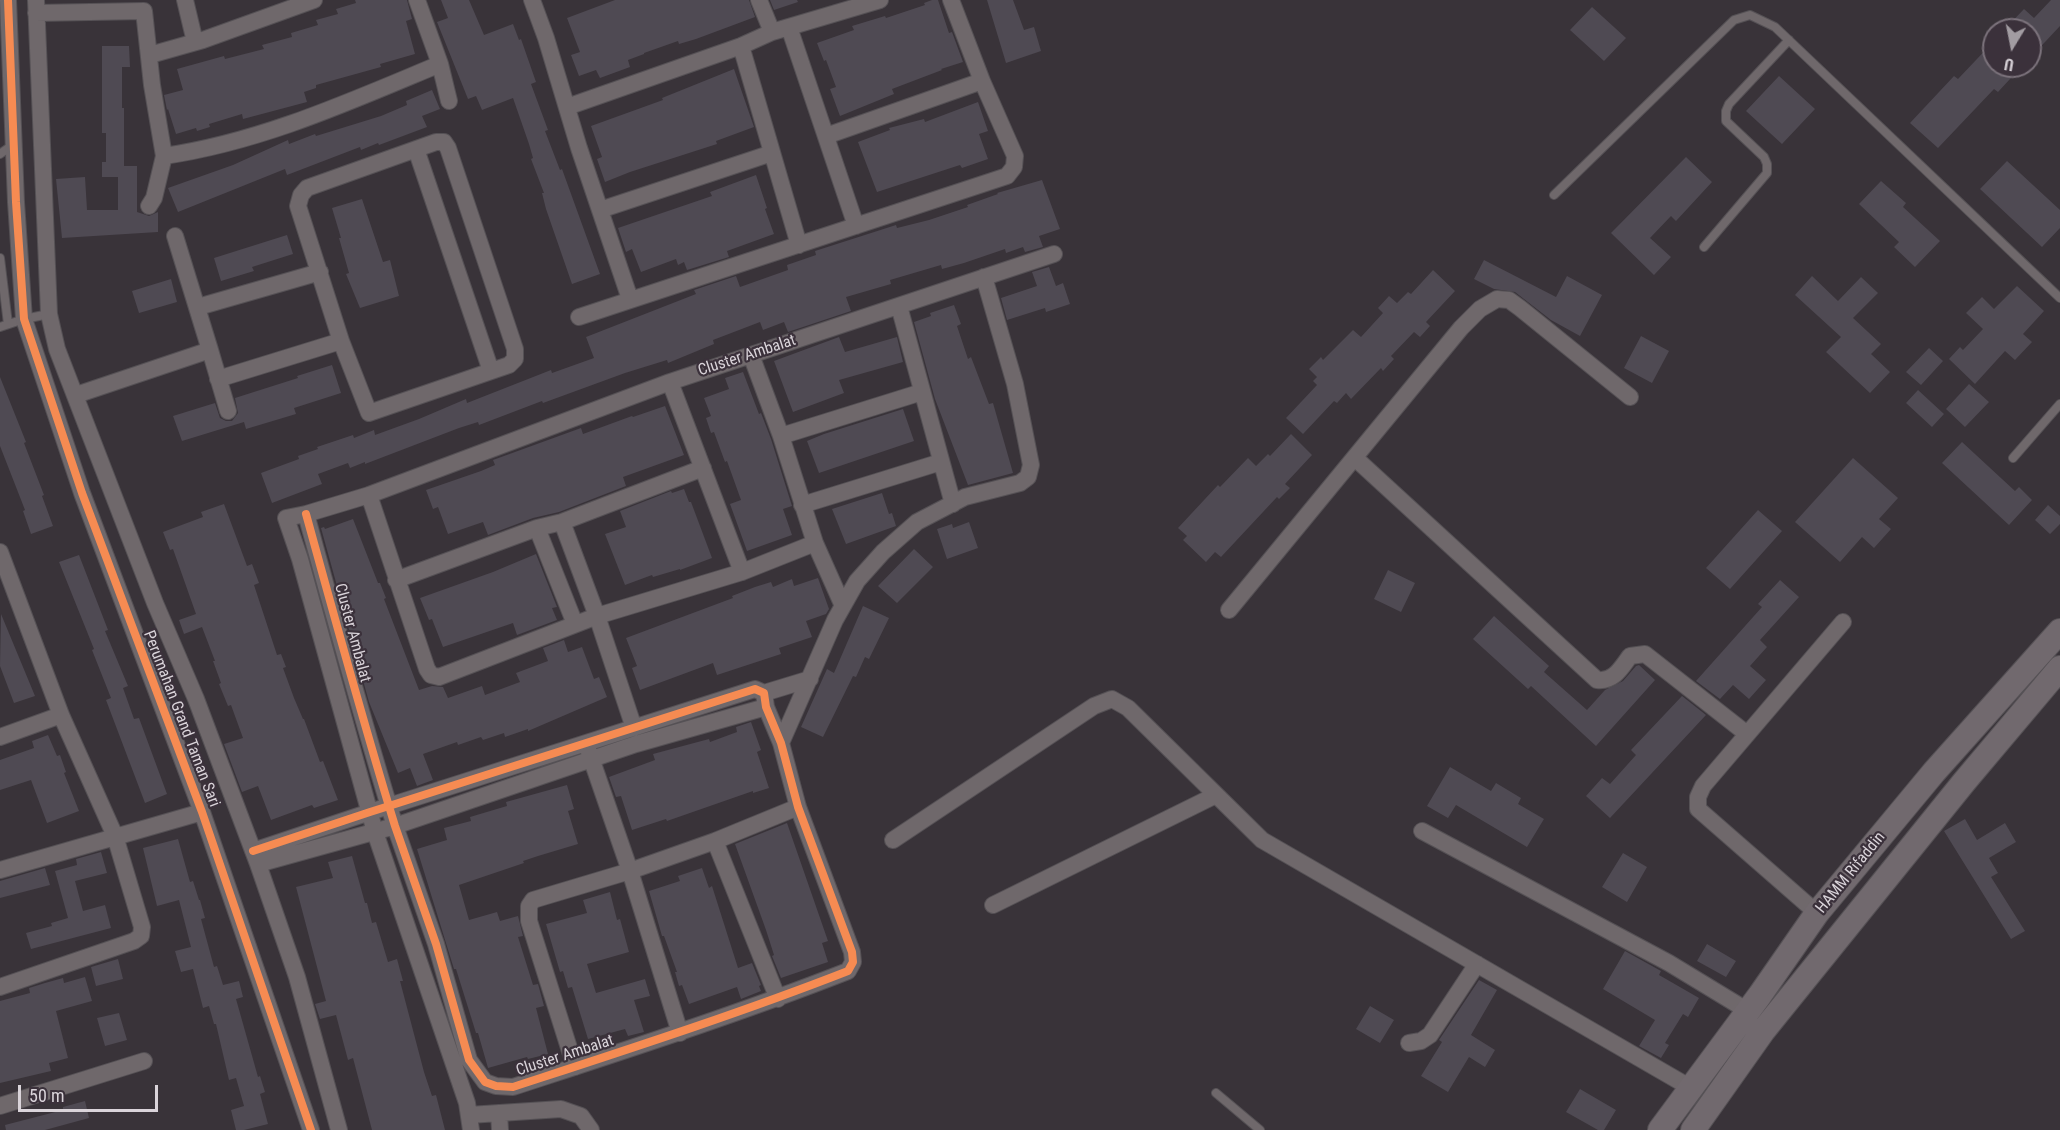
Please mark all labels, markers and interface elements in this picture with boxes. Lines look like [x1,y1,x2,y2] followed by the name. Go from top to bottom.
[1982,18,2042,78] north arrow
[2003,54,2015,74] text: U
[696,331,798,381] street label: Cluster Ambalat
[330,582,374,684] street label: Cluster Ambalat
[138,628,224,810] street label: Perumahan Grand Taman Sari
[1812,828,1890,918] street label: HAMM Rifaddin
[514,1031,616,1081] street label: Cluster Ambalat
[21,1073,160,1111] scale bar
[29,1085,64,1106] text: 50 m

